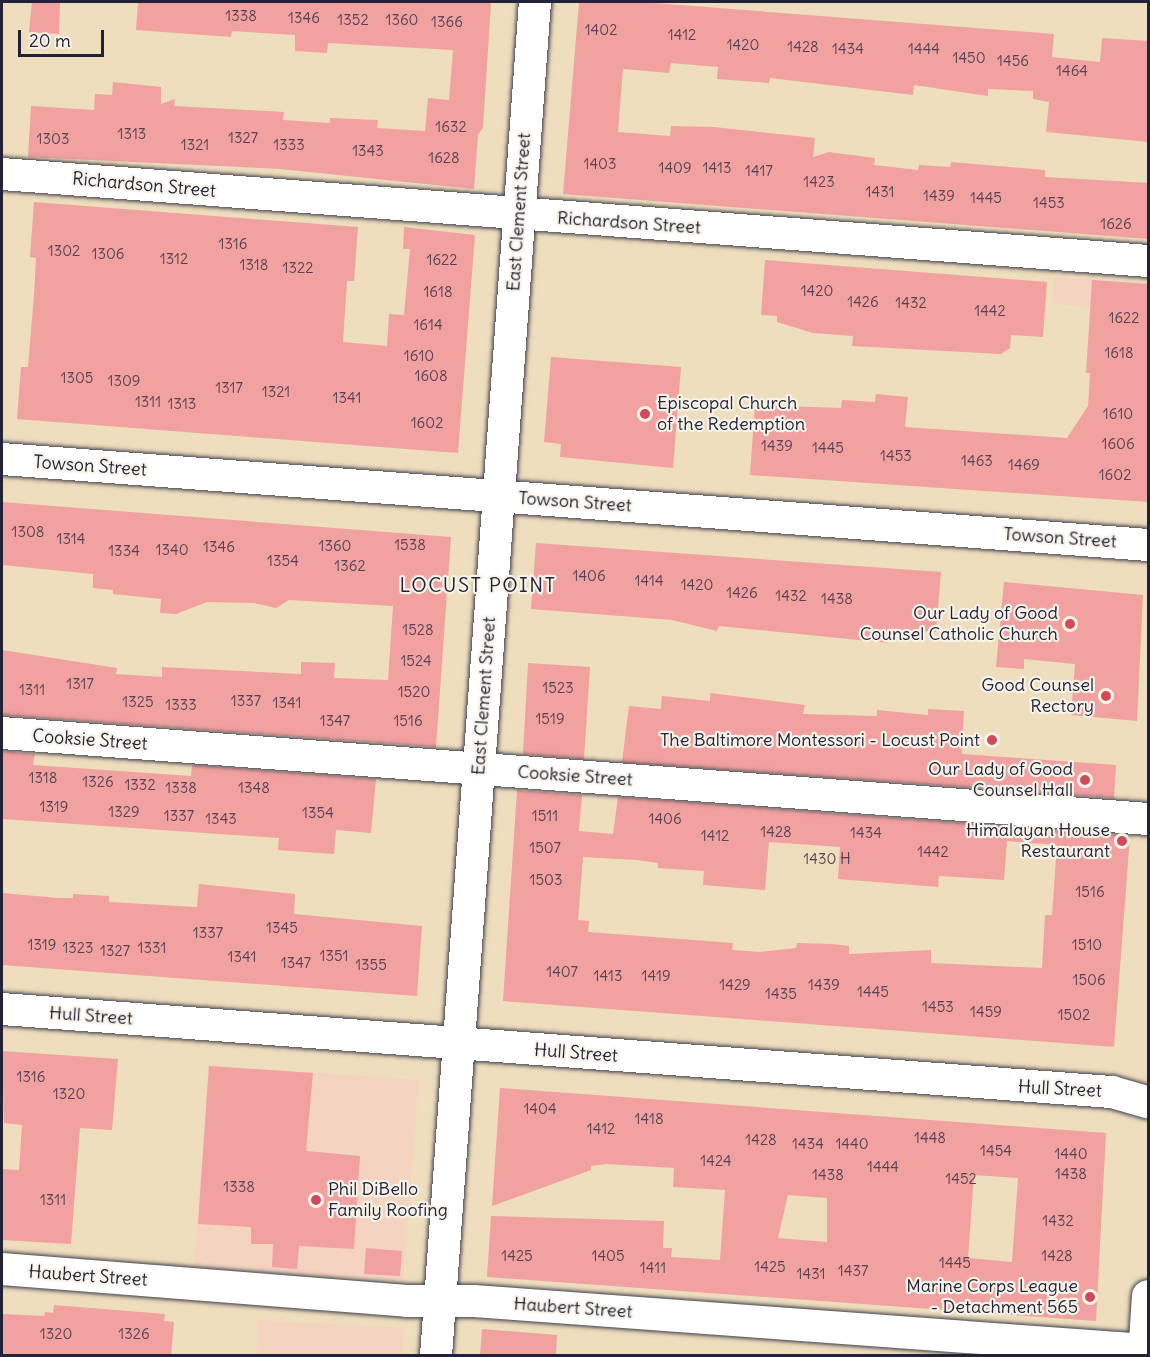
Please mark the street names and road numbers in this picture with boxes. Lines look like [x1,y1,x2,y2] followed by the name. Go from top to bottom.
[503,132,535,292] street label: East Clement Street
[71,168,217,202] street label: Richardson Street
[556,207,702,239] street label: Richardson Street
[33,451,147,481] street label: Towson Street
[518,487,632,517] street label: Towson Street
[1003,523,1117,553] street label: Towson Street
[468,616,500,776] street label: East Clement Street
[32,725,148,755] street label: Cooksie Street
[517,761,633,791] street label: Cooksie Street
[48,1002,134,1030] street label: Hull Street
[533,1039,619,1067] street label: Hull Street
[1018,1076,1102,1102] street label: Hull Street
[28,1261,148,1291] street label: Haubert Street
[513,1293,633,1323] street label: Haubert Street

